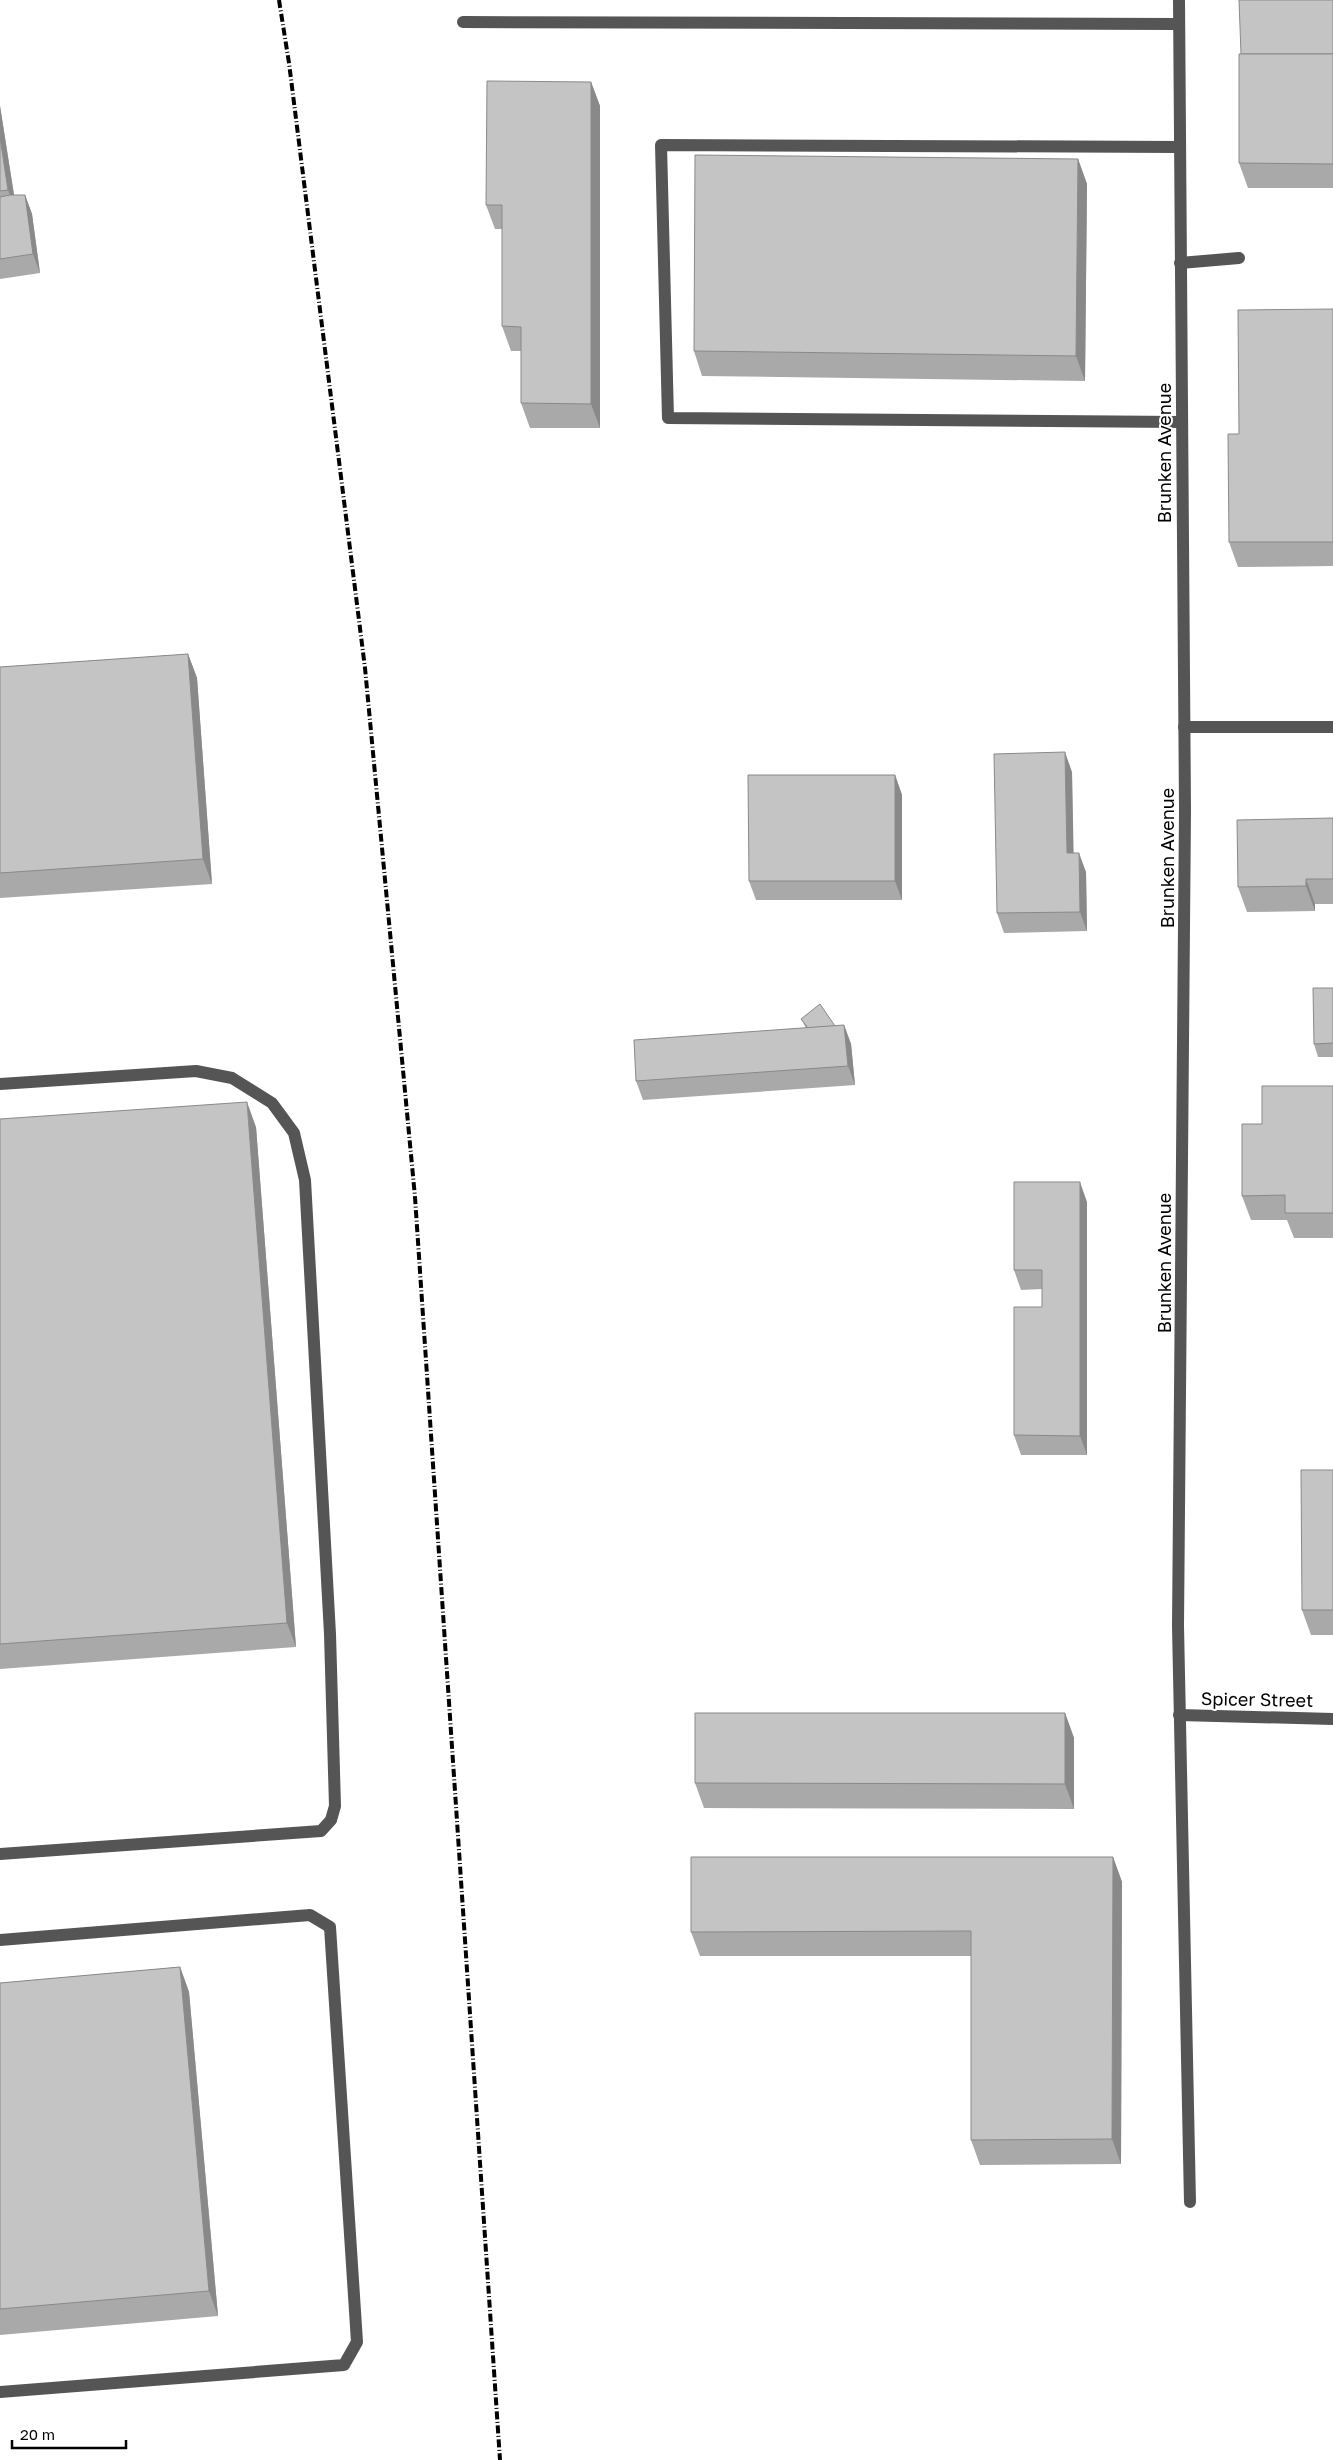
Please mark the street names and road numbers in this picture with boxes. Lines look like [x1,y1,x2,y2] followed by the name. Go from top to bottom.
[1153,383,1175,523] street label: Brunken Avenue
[1156,788,1178,928] street label: Brunken Avenue
[1153,1193,1175,1333] street label: Brunken Avenue
[1201,1687,1313,1711] street label: Spicer Street

